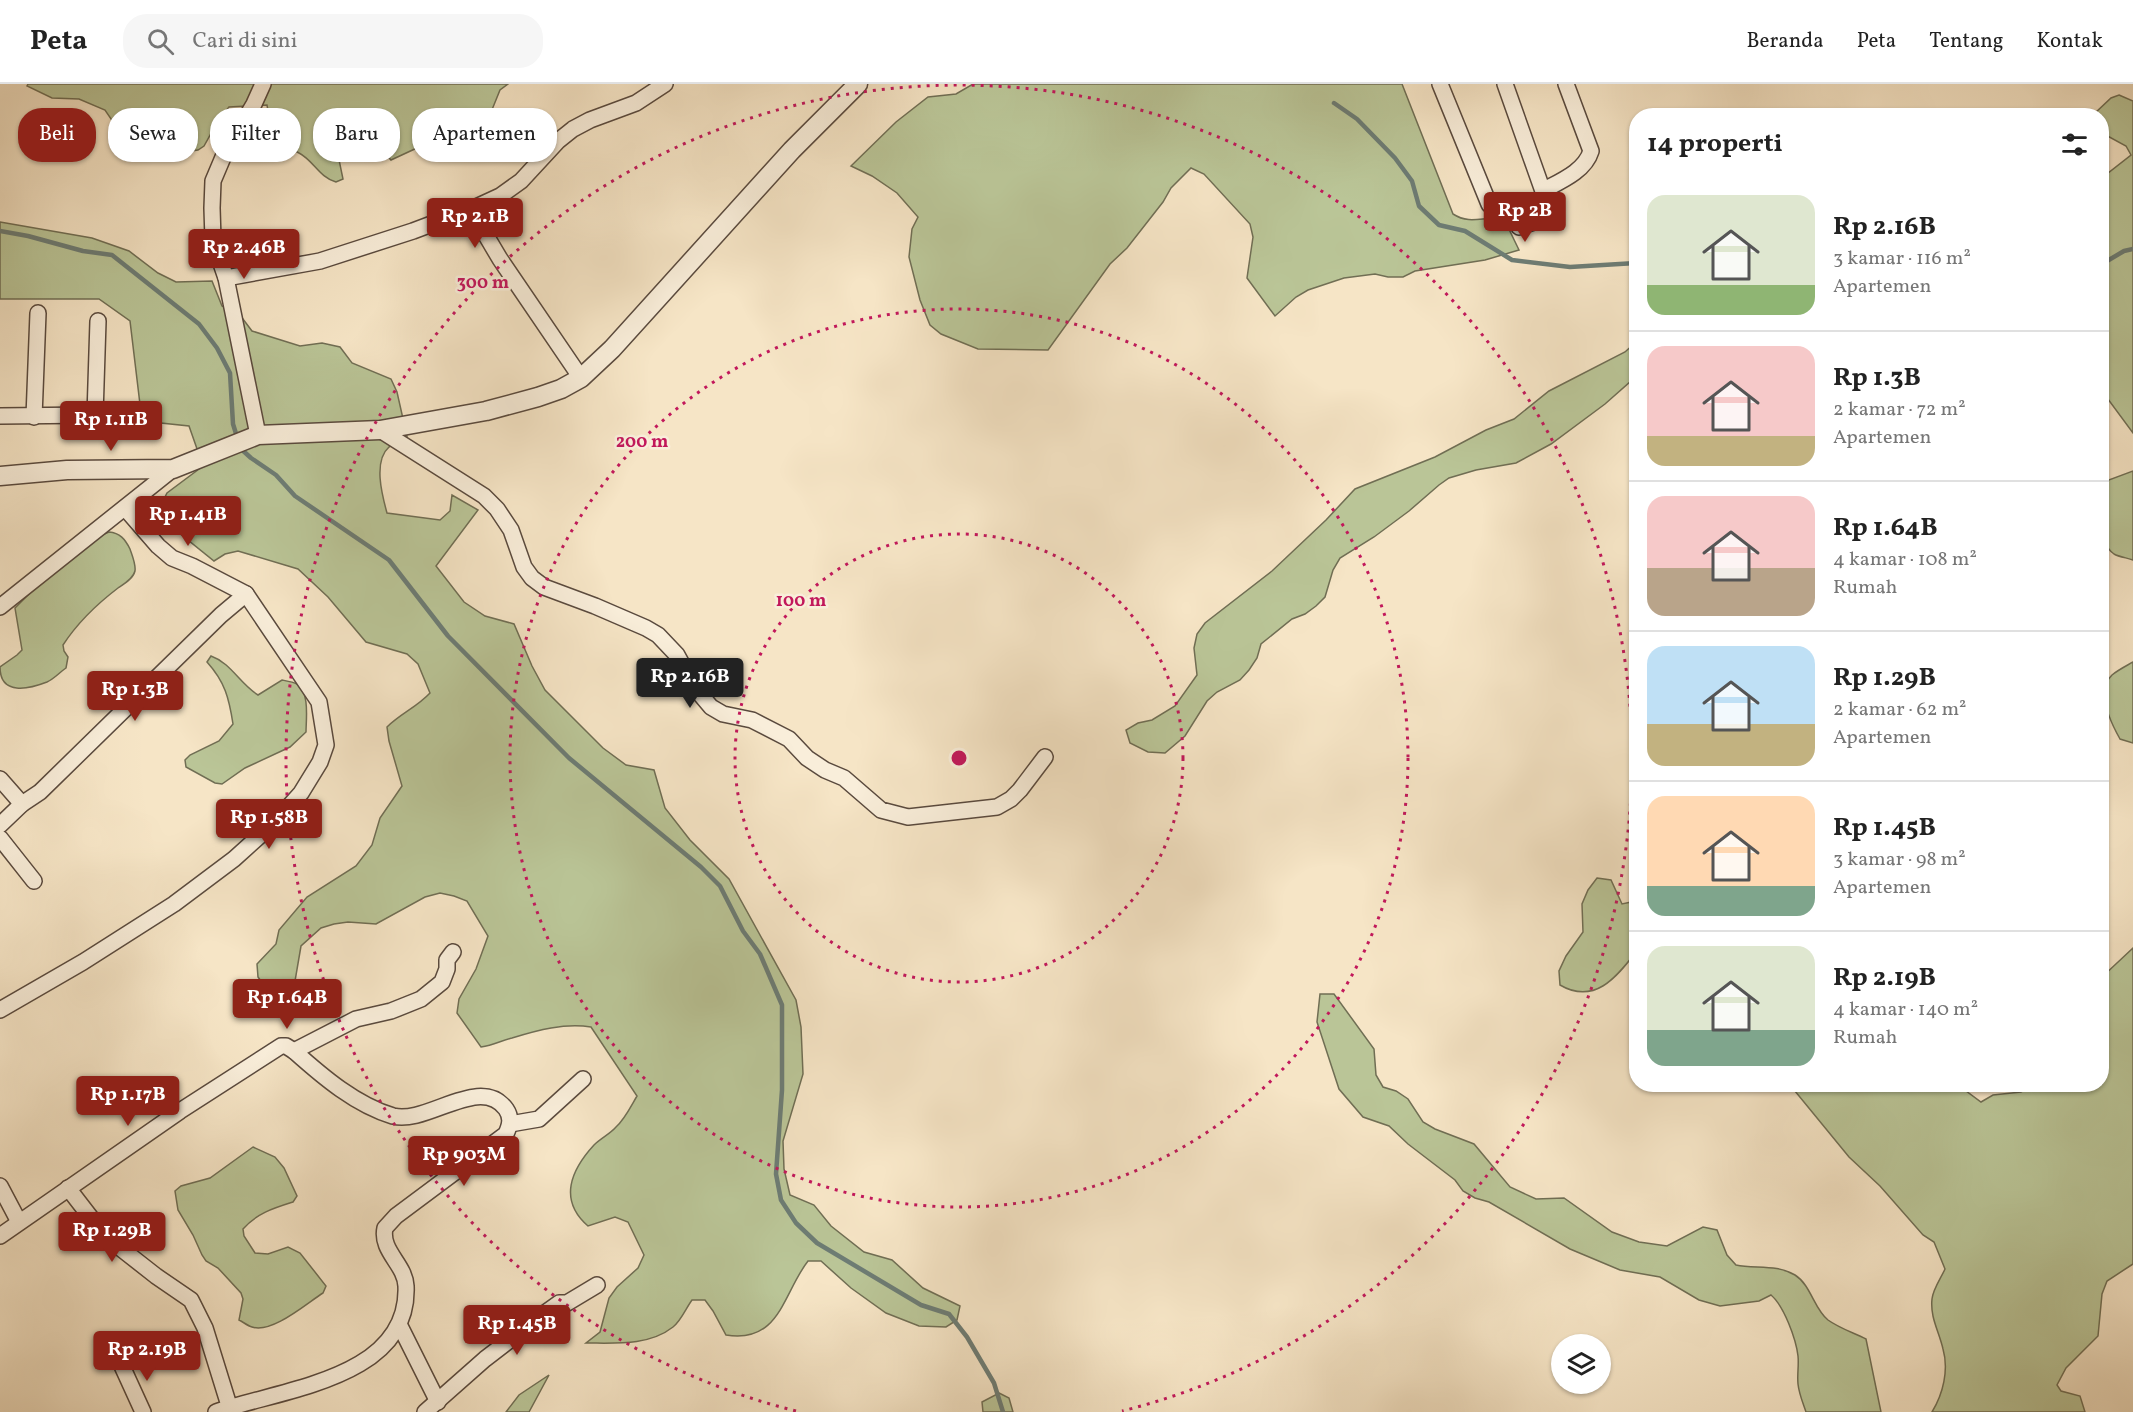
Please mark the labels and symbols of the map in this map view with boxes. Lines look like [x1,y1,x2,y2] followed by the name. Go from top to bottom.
[1483,192,1567,243] pin: Rp 2B
[420,198,530,249] pin: Rp 2.1B
[182,229,306,280] pin: Rp 2.46B
[457,271,509,296] text: 300 m
[49,401,173,452] pin: Rp 1.11B
[616,430,668,455] text: 200 m
[126,496,250,547] pin: Rp 1.41B
[776,589,826,614] text: 100 m
[628,658,752,709] pin: Rp 2.16B
[80,671,190,722] pin: Rp 1.3B
[949,748,969,768] centre of rings
[207,799,331,850] pin: Rp 1.58B
[225,979,349,1030] pin: Rp 1.64B
[66,1076,190,1127] pin: Rp 1.17B
[409,1136,519,1187] pin: Rp 903M
[50,1212,174,1263] pin: Rp 1.29B
[455,1305,579,1356] pin: Rp 1.45B
[85,1331,209,1382] pin: Rp 2.19B

